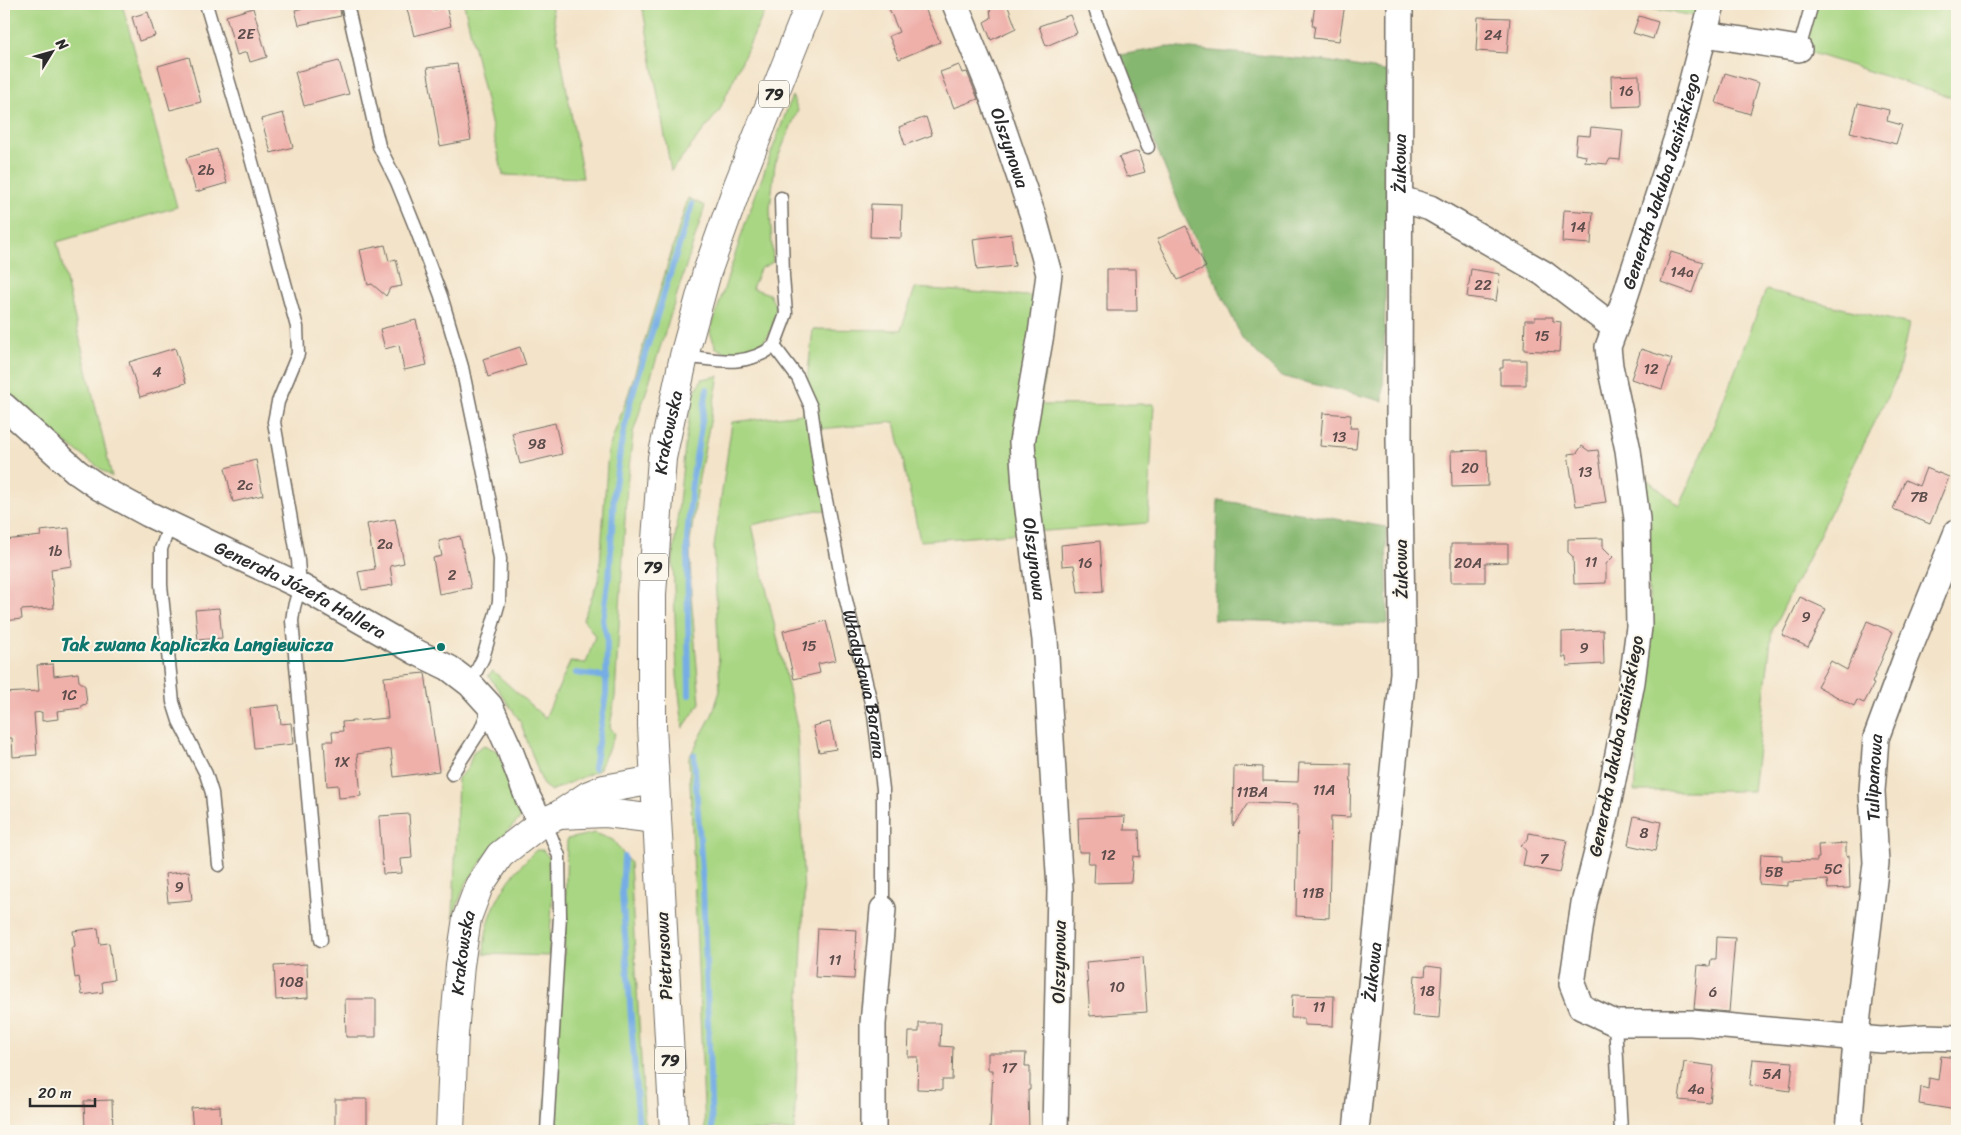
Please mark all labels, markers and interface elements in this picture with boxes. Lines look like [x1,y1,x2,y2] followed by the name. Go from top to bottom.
[238,21,256,47] house number: 2E
[1484,22,1502,48] house number: 24
[28,28,78,78] north arrow
[48,32,75,56] text: N
[1613,69,1709,294] street label: Generała Jakuba Jasińskiego
[1619,78,1633,104] house number: 16
[759,80,789,108] road number: 79
[981,103,1039,193] street label: Olszynowa
[1384,134,1416,193] street label: Żukowa
[198,157,214,183] house number: 2b
[1570,214,1586,240] house number: 14
[1670,259,1694,285] house number: 14a
[1474,272,1492,298] house number: 22
[1534,323,1550,349] house number: 15
[1643,356,1659,382] house number: 12
[152,359,162,385] house number: 4
[645,387,692,476] street label: Krakowska
[1332,424,1346,450] house number: 13
[528,431,546,457] house number: 98
[1461,455,1479,481] house number: 20
[1578,459,1592,485] house number: 13
[237,472,254,498] house number: 2c
[1910,484,1929,510] house number: 7B
[1013,516,1056,603] street label: Olszynowa
[377,531,394,557] house number: 2a
[209,532,392,648] street label: Generała Józefa Hallera
[48,538,62,564] house number: 1b
[1384,539,1418,599] street label: Żukowa
[1585,549,1597,575] house number: 11
[1078,550,1092,576] house number: 16
[1454,550,1482,576] house number: 20A
[638,554,668,580] road number: 79
[448,562,457,588] house number: 2
[1801,604,1811,630] house number: 9
[833,606,895,761] street label: Władysława Barana
[51,627,343,661] callout: Tak zwana kapliczka Langiewicza
[61,628,334,661] text: Tak zwana kapliczka Langiewicza
[1579,632,1653,860] street label: Generała Jakuba Jasińskiego
[801,633,817,659] house number: 15
[1579,635,1589,661] house number: 9
[61,682,78,708] house number: 1C
[1856,732,1892,822] street label: Tulipanowa
[334,749,350,775] house number: 1X
[1313,777,1335,803] house number: 11A
[1236,779,1268,805] house number: 11BA
[1639,820,1649,846] house number: 8
[1100,842,1116,868] house number: 12
[1540,846,1550,872] house number: 7
[1824,856,1843,882] house number: 5C
[1765,859,1784,885] house number: 5B
[174,874,184,900] house number: 9
[1302,880,1325,906] house number: 11B
[441,905,485,996] street label: Krakowska
[646,910,682,1001] street label: Pietrusowa
[1042,919,1076,1004] street label: Olszynowa
[1353,941,1391,1003] street label: Żukowa
[829,947,841,973] house number: 11
[279,969,303,995] house number: 108
[1109,974,1125,1000] house number: 10
[1419,978,1435,1004] house number: 18
[1709,979,1717,1005] house number: 6
[1313,994,1325,1020] house number: 11
[655,1046,685,1074] road number: 79
[1001,1055,1018,1081] house number: 17
[1762,1061,1782,1087] house number: 5A
[30,1075,95,1107] scale bar
[1688,1076,1705,1102] house number: 4a
[38,1080,72,1106] text: 20 m

